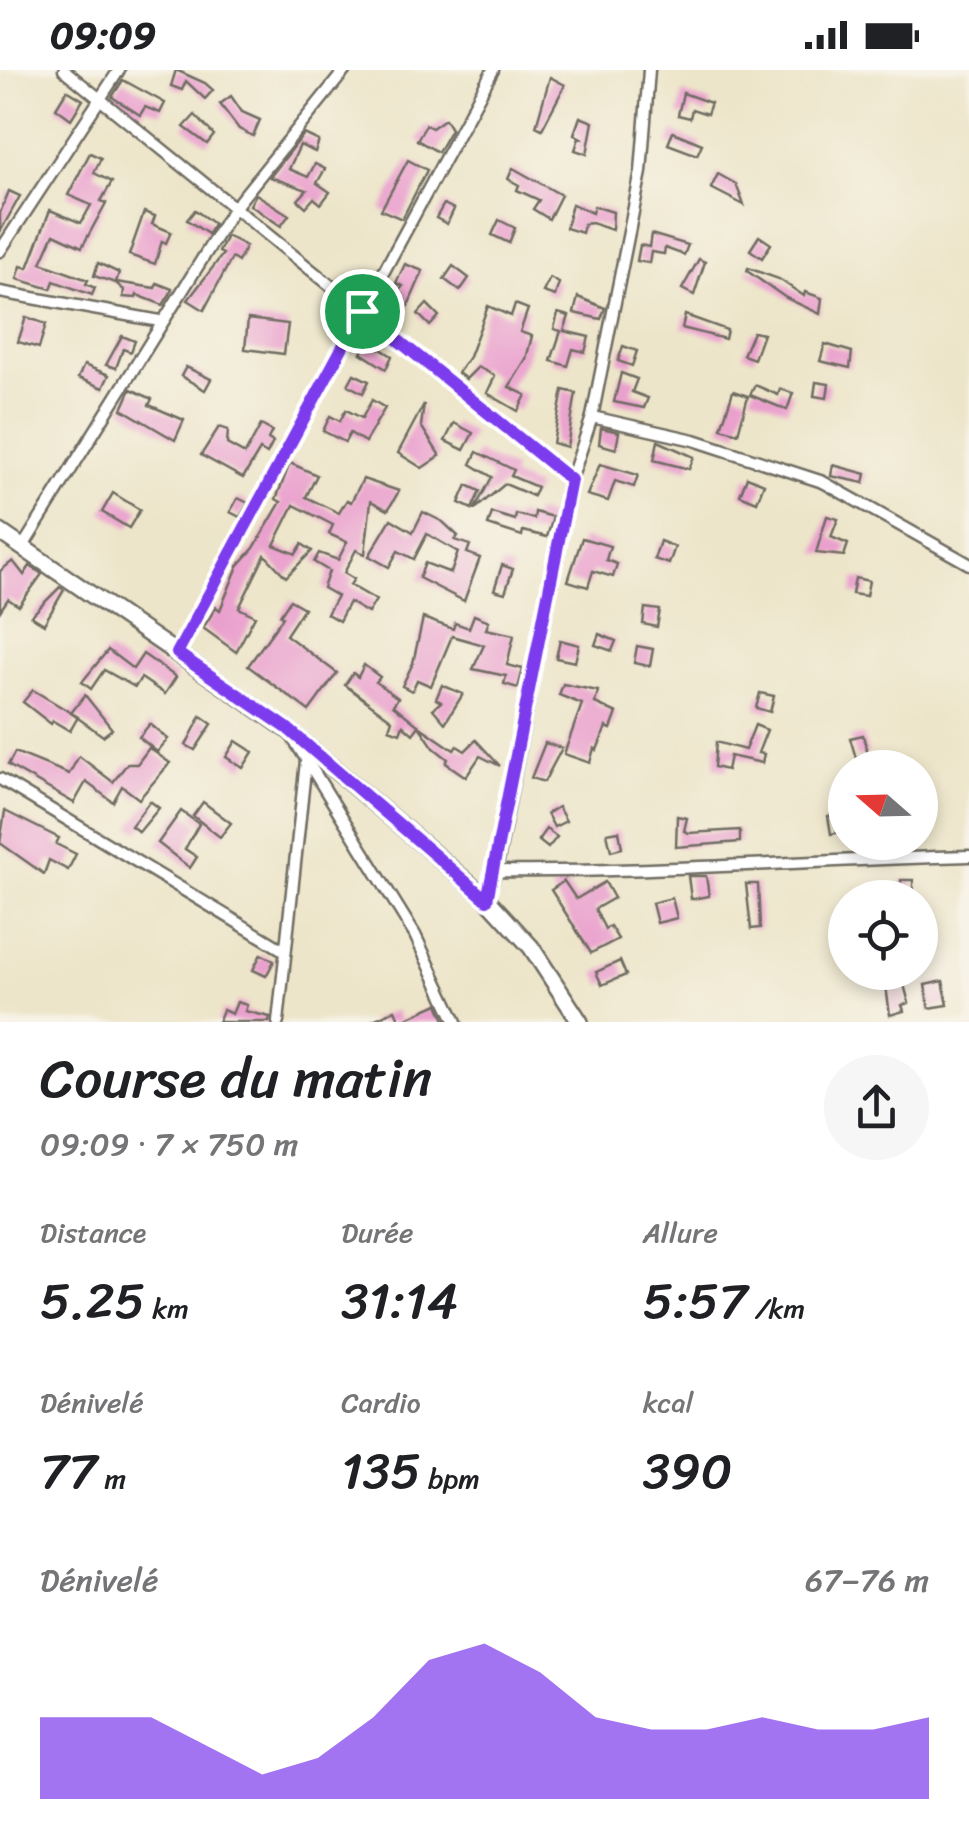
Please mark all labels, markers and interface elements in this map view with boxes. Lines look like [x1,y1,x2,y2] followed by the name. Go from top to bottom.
[50,2,156,69] text: 09:09
[320,269,405,354] pin
[335,284,390,339] icon: arrive
[828,750,938,860] north arrow
[828,750,938,990] map controls
[828,880,938,990] button: locate
[40,1030,432,1127] text: Course du matin
[824,1055,929,1160] button: share
[40,1116,298,1173] text: 09:09 · 7 × 750 m
[40,1208,146,1257] text: Distance
[341,1208,413,1257] text: Durée
[643,1208,718,1257] text: Allure
[40,1257,145,1346] text: 5.25
[341,1257,458,1346] text: 31:14
[643,1257,747,1346] text: 5:57
[145,1284,189,1333] text: km
[747,1284,805,1333] text: /km
[40,1378,144,1427] text: Dénivelé
[341,1378,421,1427] text: Cardio
[643,1378,694,1427] text: kcal
[40,1427,97,1516] text: 77
[341,1427,421,1516] text: 135
[643,1427,732,1516] text: 390
[97,1454,126,1503] text: m
[421,1454,480,1503] text: bpm
[40,1552,159,1609] text: Dénivelé
[805,1552,929,1609] text: 67–76 m

